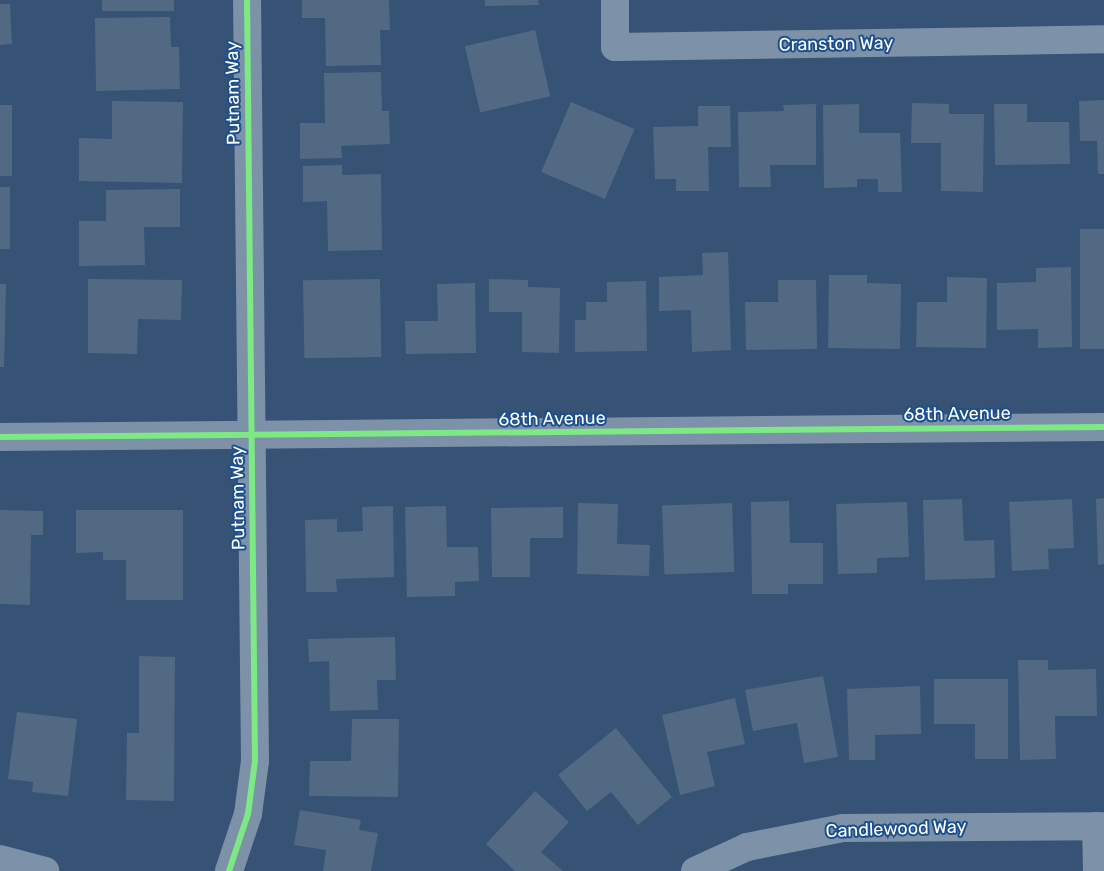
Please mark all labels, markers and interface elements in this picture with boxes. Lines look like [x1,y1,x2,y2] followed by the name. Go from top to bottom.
[778,32,894,56] street label: Cranston Way
[221,41,245,145] street label: Putnam Way
[903,402,1011,426] street label: 68th Avenue
[498,407,606,431] street label: 68th Avenue
[226,446,250,550] street label: Putnam Way
[825,816,967,842] street label: Candlewood Way

